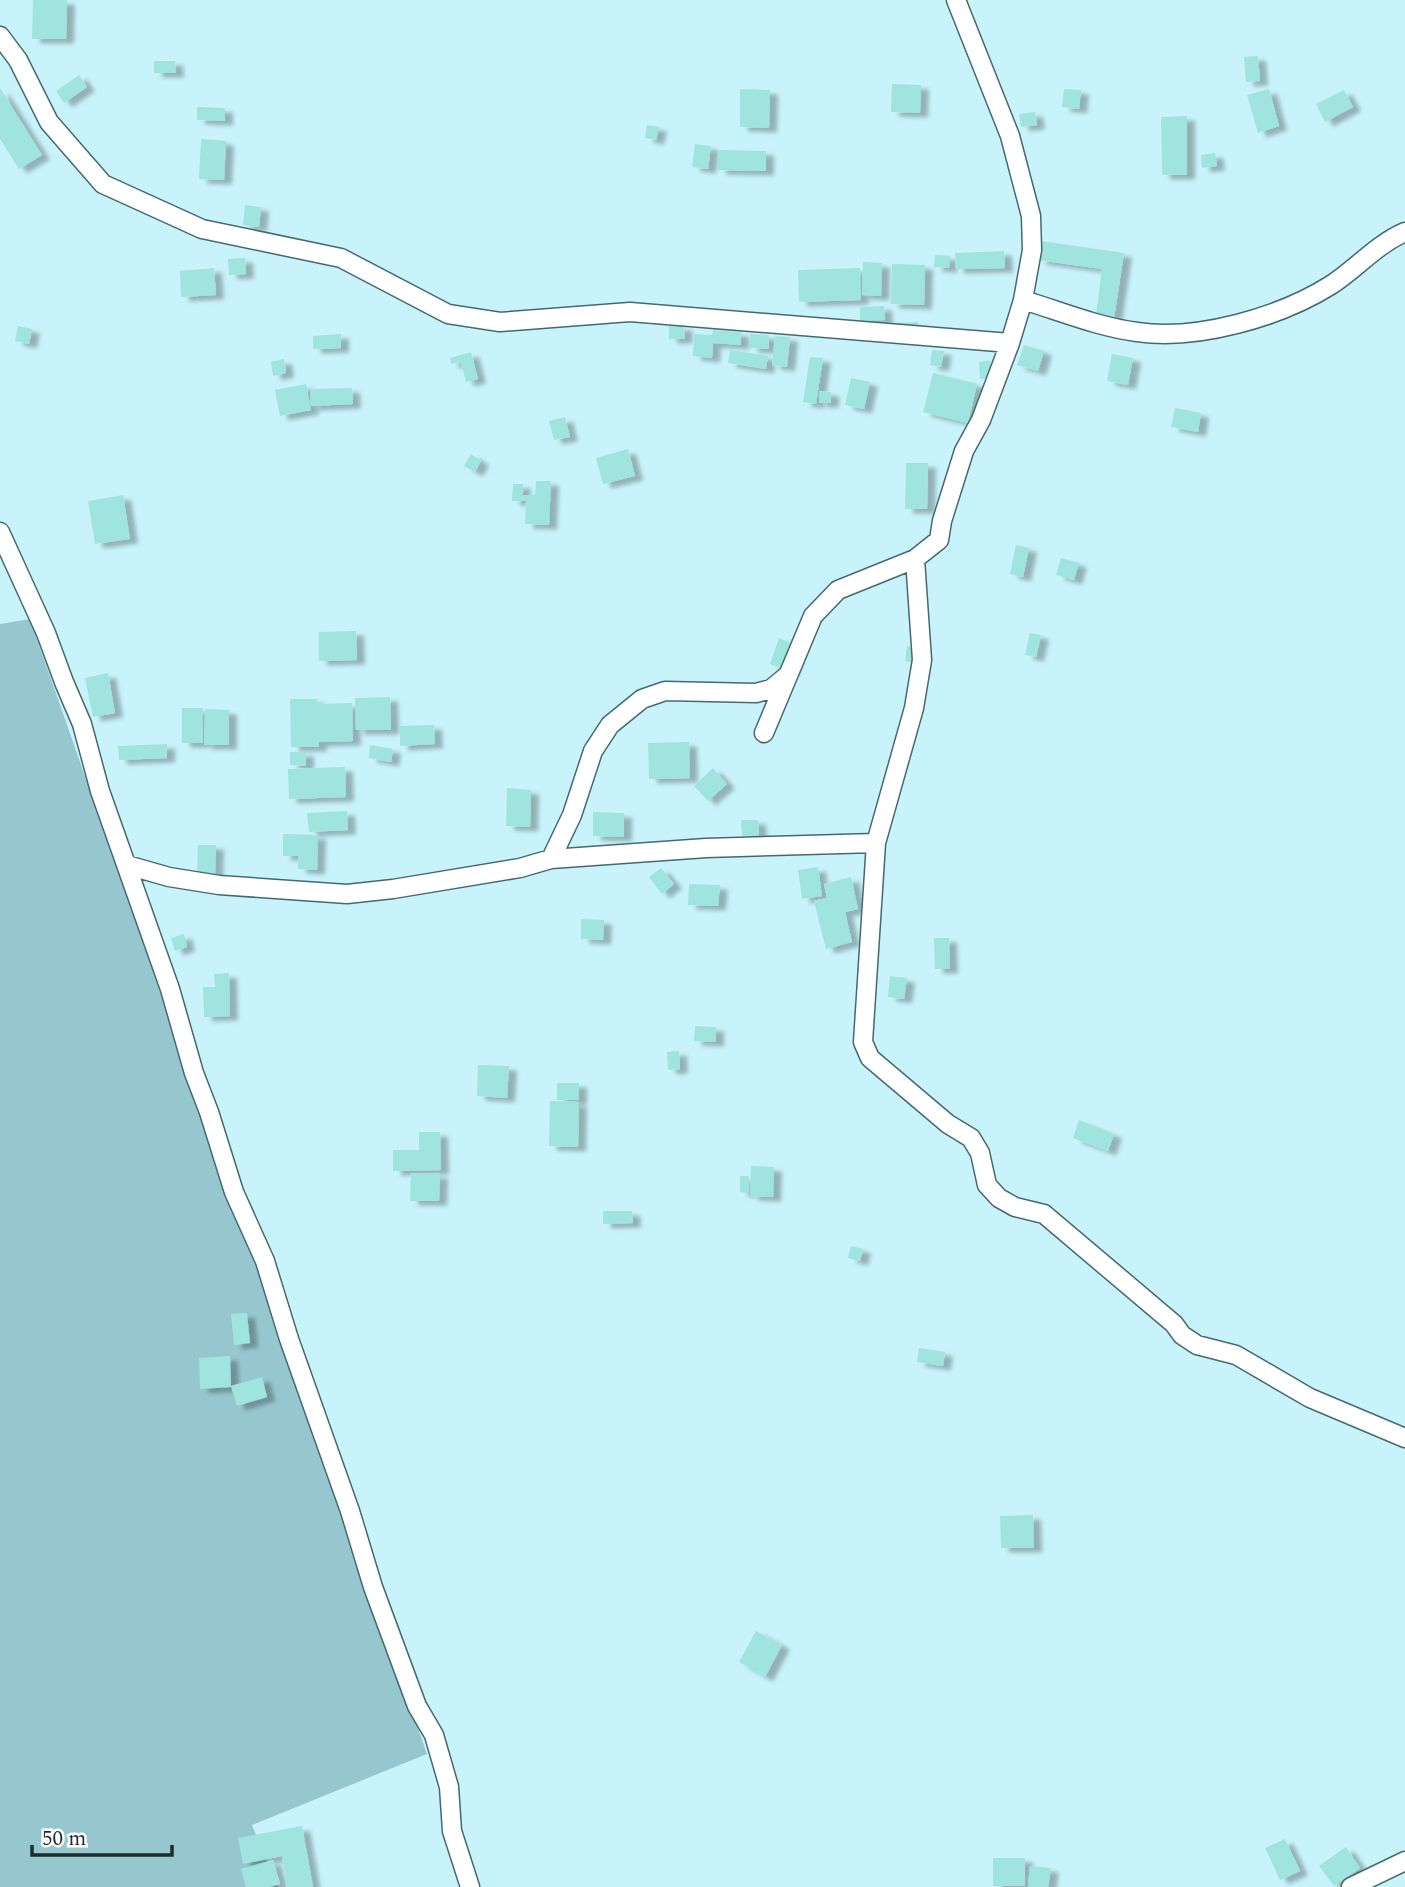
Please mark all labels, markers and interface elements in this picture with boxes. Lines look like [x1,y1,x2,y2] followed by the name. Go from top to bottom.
[32,1814,172,1858] scale bar
[42,1823,86,1855] text: 50 m

